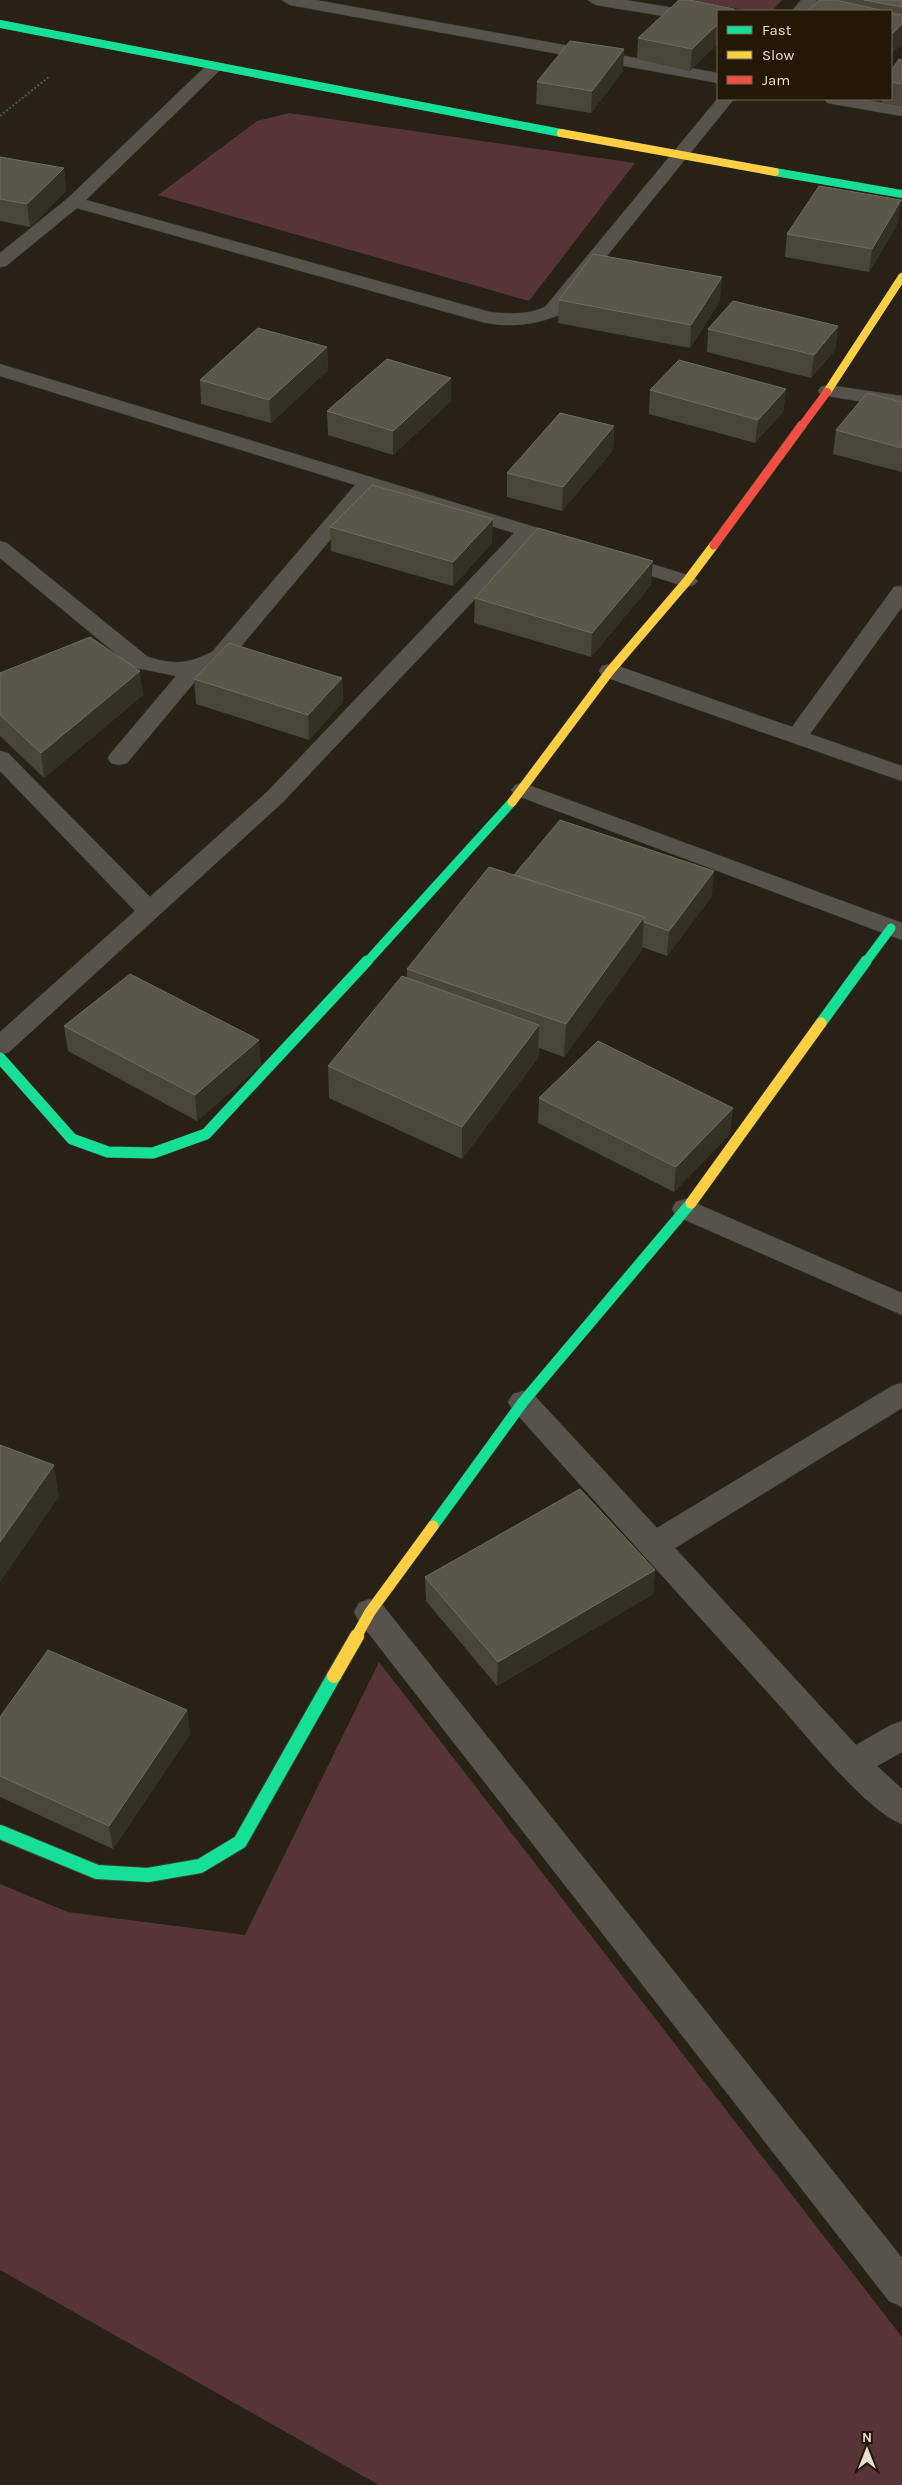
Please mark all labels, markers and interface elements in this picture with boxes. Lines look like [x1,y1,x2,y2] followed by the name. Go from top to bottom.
[717,10,892,100] legend
[762,21,792,39] text: Fast
[762,46,794,64] text: Slow
[762,71,790,89] text: Jam
[842,2425,892,2475] north arrow
[862,2429,872,2446] text: N

